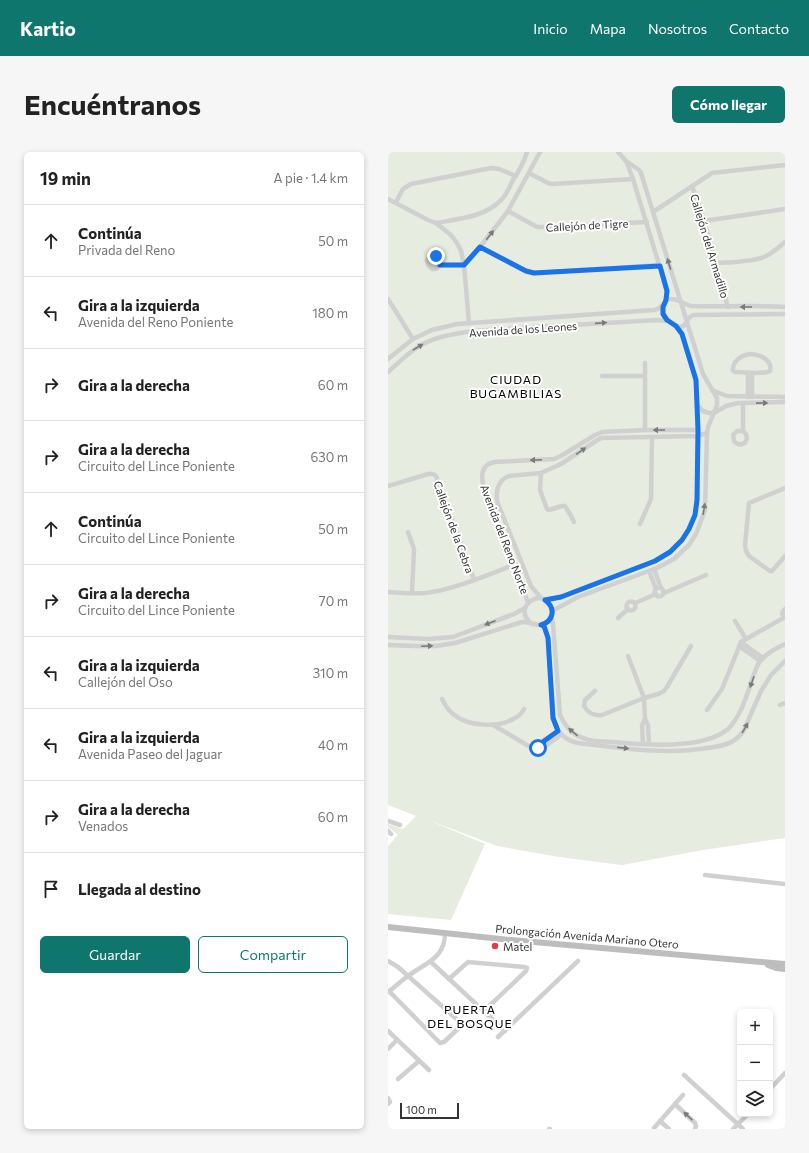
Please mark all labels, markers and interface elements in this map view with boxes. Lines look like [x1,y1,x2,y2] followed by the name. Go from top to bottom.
[20,17,76,40] text: Kartio
[533,20,568,37] text: Inicio
[590,20,626,37] text: Mapa
[648,20,707,37] text: Nosotros
[729,20,789,37] text: Contacto
[672,86,785,123] button: Cómo llegar
[24,87,201,121] text: Encuéntranos
[40,168,91,189] text: 19 min
[273,170,348,186] text: A pie · 1.4 km
[688,192,732,300] street label: Callejón del Armadillo
[545,216,629,234] street label: Callejón de Tigre
[78,224,142,242] text: Continúa
[485,229,494,240] one-way arrow
[40,230,62,252] icon: ahead
[318,233,348,249] text: 50 m
[78,242,175,258] text: Privada del Reno
[427,247,445,265] route end
[666,258,672,270] one-way arrow
[78,296,200,314] text: Gira a la izquierda
[40,302,62,324] icon: left
[739,304,752,310] one-way arrow
[312,305,348,321] text: 180 m
[78,314,233,330] text: Avenida del Reno Poniente
[469,319,577,339] street label: Avenida de los Leones
[595,320,607,327] one-way arrow
[412,344,424,351] one-way arrow
[470,372,562,400] district label: CIUDAD BUGAMBILIAS
[40,374,62,396] icon: right
[78,376,190,394] text: Gira a la derecha
[318,377,348,393] text: 60 m
[756,400,769,406] one-way arrow
[652,427,665,433] one-way arrow
[78,440,190,458] text: Gira a la derecha
[40,446,62,468] icon: right
[576,447,586,455] one-way arrow
[310,449,348,465] text: 630 m
[530,457,542,464] one-way arrow
[78,458,235,474] text: Circuito del Lince Poniente
[431,479,477,575] street label: Callejón de la Cebra
[478,482,532,596] street label: Avenida del Reno Norte
[701,503,707,515] one-way arrow
[78,512,142,530] text: Continúa
[40,518,62,540] icon: ahead
[318,521,348,537] text: 50 m
[78,530,235,546] text: Circuito del Lince Poniente
[78,584,190,602] text: Gira a la derecha
[40,590,62,612] icon: right
[319,593,348,609] text: 70 m
[78,602,235,618] text: Circuito del Lince Poniente
[483,621,495,627] one-way arrow
[421,643,434,649] one-way arrow
[78,656,200,674] text: Gira a la izquierda
[40,662,62,684] icon: left
[313,665,348,681] text: 310 m
[78,674,173,690] text: Callejón del Oso
[748,676,754,688] one-way arrow
[741,722,748,734] one-way arrow
[567,727,578,736] one-way arrow
[78,728,200,746] text: Gira a la izquierda
[40,734,62,756] icon: left
[318,737,348,753] text: 40 m
[529,739,547,757] route start
[617,745,629,752] one-way arrow
[78,746,222,762] text: Avenida Paseo del Jaguar
[78,800,190,818] text: Gira a la derecha
[40,806,62,828] icon: right
[318,809,348,825] text: 60 m
[78,818,128,834] text: Venados
[40,878,62,900] icon: arrive
[78,880,201,898] text: Llegada al destino
[495,922,680,951] street label: Prolongación Avenida Mariano Otero
[40,936,190,973] button: Guardar
[198,936,348,973] button: Compartir
[503,940,532,953] place label: Matel
[490,941,500,951] marker: Matel
[427,1002,513,1030] district label: PUERTA DEL BOSQUE
[737,1009,773,1117] map controls
[737,1009,773,1045] button: +
[737,1045,773,1081] button: −
[737,1081,773,1117] button: layers
[400,1101,459,1120] scale bar
[406,1103,437,1116] text: 100 m
[683,1111,693,1120] one-way arrow

